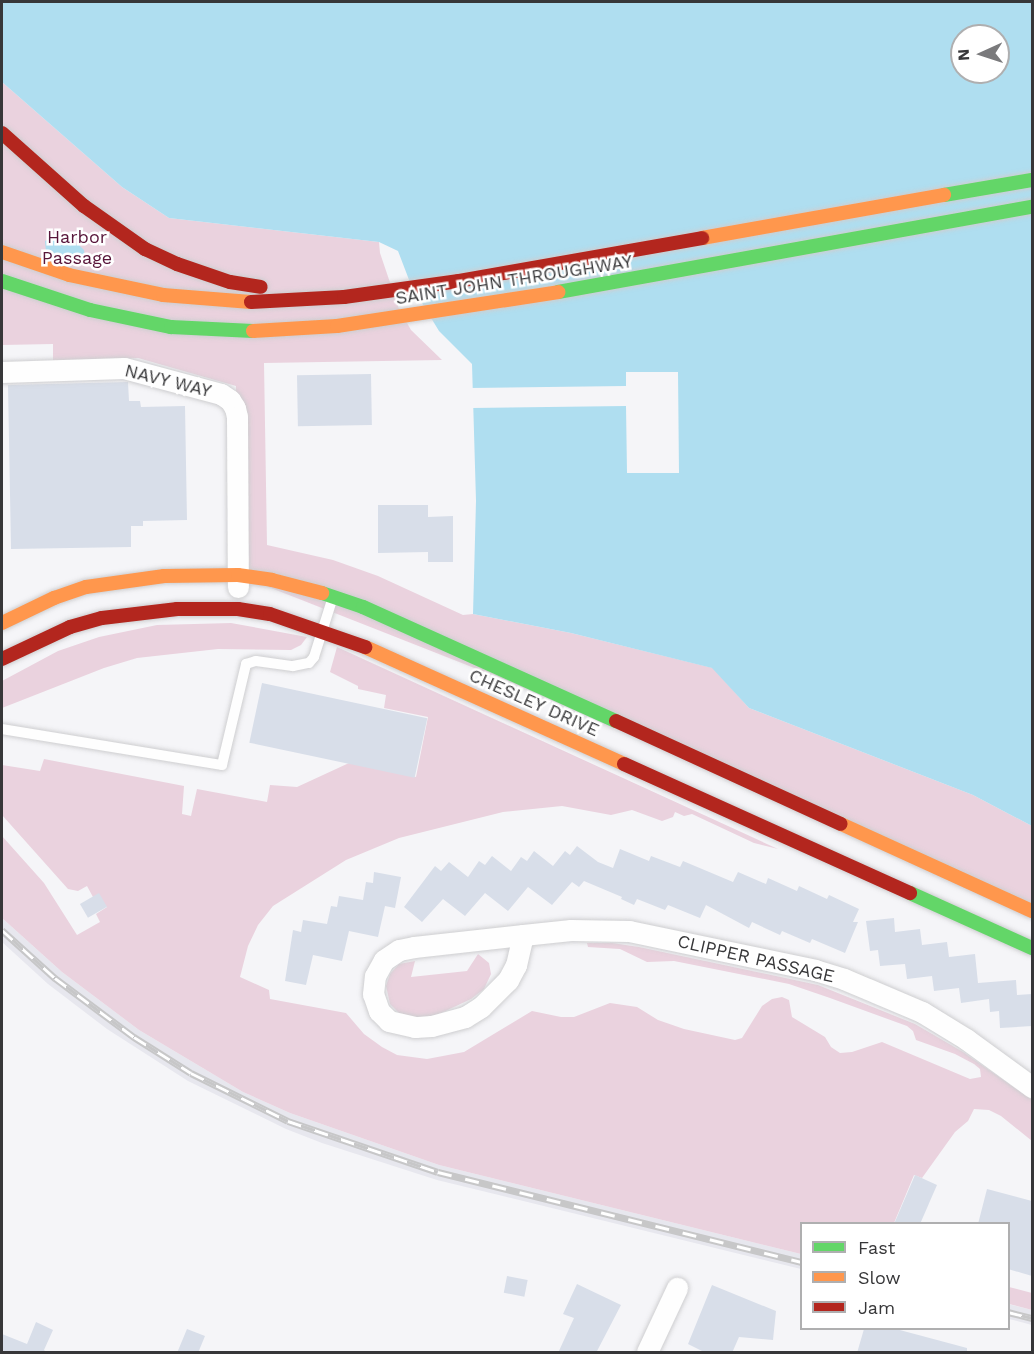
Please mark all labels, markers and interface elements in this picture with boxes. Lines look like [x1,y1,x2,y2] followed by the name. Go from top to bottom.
[950,24,1010,84] north arrow
[954,48,973,61] text: N
[42,227,112,270] park label: Harbor Passage
[393,250,635,310] street label: SAINT JOHN THROUGHWAY
[122,360,214,402] street label: NAVY WAY
[465,665,603,741] street label: CHESLEY DRIVE
[675,930,837,988] street label: CLIPPER PASSAGE
[800,1222,1010,1330] legend
[858,1237,895,1258] text: Fast
[858,1267,901,1288] text: Slow
[858,1297,895,1318] text: Jam

